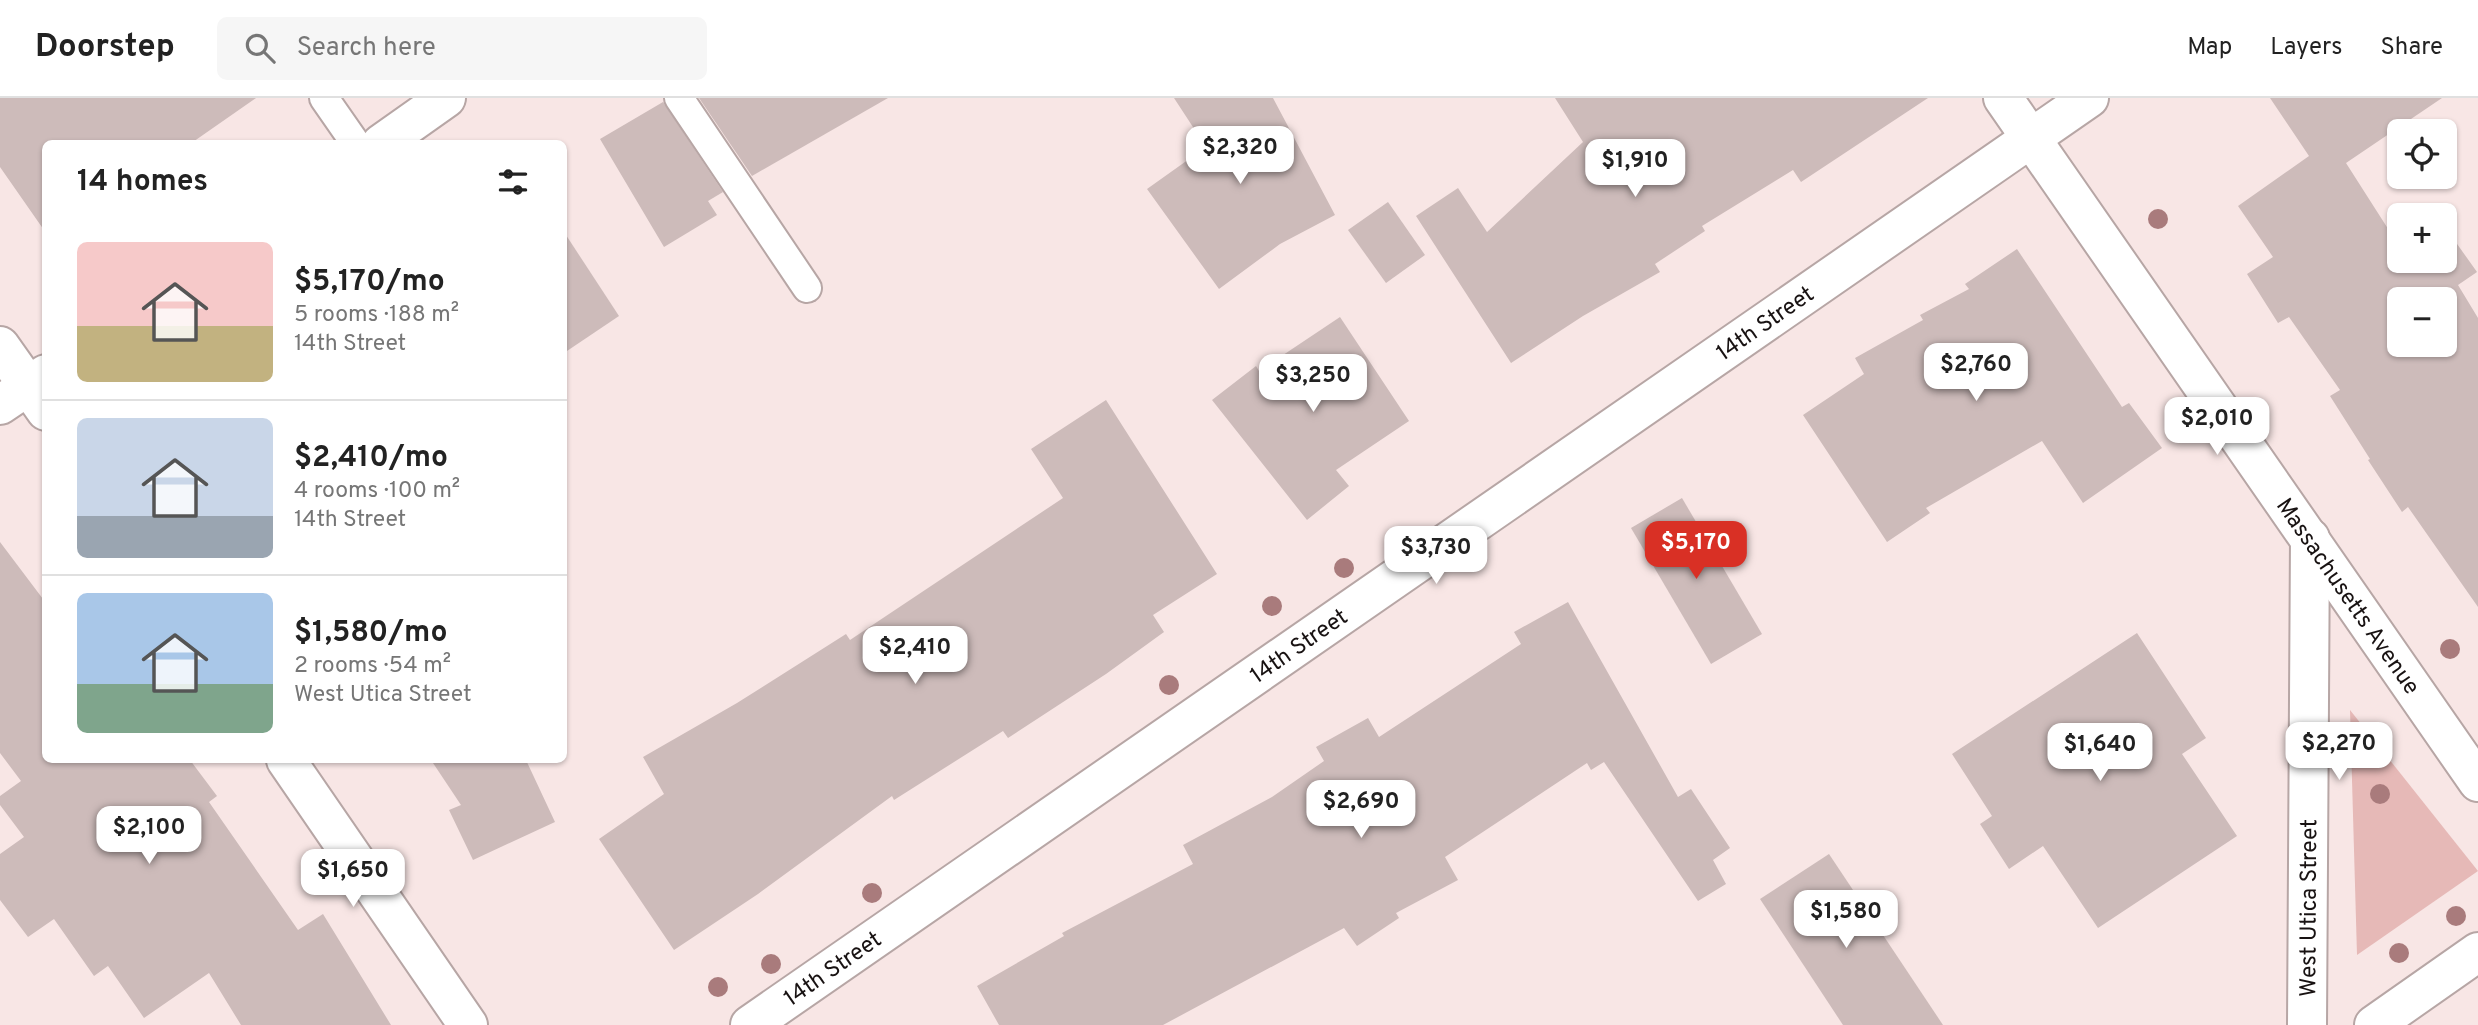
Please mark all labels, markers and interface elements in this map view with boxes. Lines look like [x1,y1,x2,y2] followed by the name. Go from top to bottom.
[217,17,707,80] search box
[35,27,175,69] text: Doorstep
[241,29,279,67] icon: search
[297,32,436,65] text: Search here
[2187,33,2232,63] text: Map
[2270,33,2342,63] text: Layers
[2380,33,2443,63] text: Share
[2387,119,2457,357] map controls
[2387,119,2457,189] button: locate
[1183,126,1297,186] pin: $2,320
[1202,134,1278,163] text: $2,320
[1578,140,1692,199] pin: $1,910
[1601,147,1669,176] text: $1,910
[494,163,532,201] icon: filters
[77,164,208,201] text: 14 homes
[2387,203,2457,273] button: +
[294,264,445,301] text: $5,170/mo
[133,270,217,354] icon: home
[1712,281,1820,369] street label: 14th Street
[2387,287,2457,357] button: −
[294,301,459,330] text: 5 rooms · 188 m²
[294,330,406,359] text: 14th Street
[1919,344,2033,403] pin: $2,760
[1940,351,2012,380] text: $2,760
[1256,354,1370,414] pin: $3,250
[1275,362,1351,391] text: $3,250
[2160,398,2274,457] pin: $2,010
[2180,405,2254,434] text: $2,010
[294,440,448,477] text: $2,410/mo
[133,446,217,530] icon: home
[294,477,460,506] text: 4 rooms · 100 m²
[2268,493,2425,701] street label: Massachusetts Avenue
[294,506,406,535] text: 14th Street
[1639,522,1753,581] pin: $5,170
[1379,526,1493,586] pin: $3,730
[1661,529,1731,558] text: $5,170
[1400,534,1472,563] text: $3,730
[1245,603,1354,691] street label: 14th Street
[294,615,448,652] text: $1,580/mo
[133,621,217,705] icon: home
[858,626,972,686] pin: $2,410
[879,634,951,663] text: $2,410
[294,652,451,681] text: 2 rooms · 54 m²
[294,681,472,710] text: West Utica Street
[2282,722,2396,782] pin: $2,270
[2043,724,2157,783] pin: $1,640
[2301,730,2377,759] text: $2,270
[2063,731,2137,760] text: $1,640
[1304,780,1418,840] pin: $2,690
[1322,788,1400,817] text: $2,690
[92,806,206,866] pin: $2,100
[112,814,186,843] text: $2,100
[2295,819,2325,997] street label: West Utica Street
[296,850,410,909] pin: $1,650
[317,857,389,886] text: $1,650
[1789,890,1903,950] pin: $1,580
[1810,898,1882,927] text: $1,580
[779,926,888,1014] street label: 14th Street

